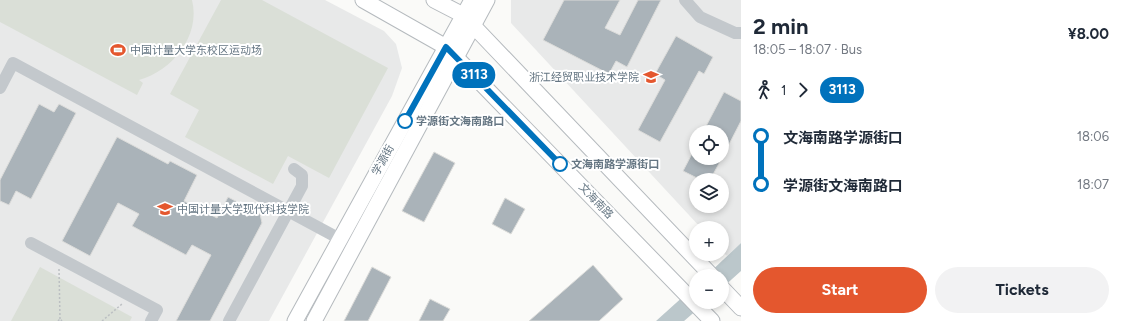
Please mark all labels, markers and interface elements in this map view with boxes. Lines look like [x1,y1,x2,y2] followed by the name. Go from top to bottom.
[753,13,808,40] text: 2 min
[1068,25,1109,43] text: ¥8.00
[109,41,127,59] sports icon: 中国计量大学东校区运动场
[753,42,862,57] text: 18:05 – 18:07 · Bus
[130,44,262,57] place label: 中国计量大学东校区运动场
[446,62,502,88] line badge: 3113
[460,66,488,83] text: 3113
[642,68,660,86] school or university icon: 浙江经贸职业技术学院
[529,71,639,84] place label: 浙江经贸职业技术学院
[753,79,775,101] icon: walk
[792,79,814,101] icon: forward
[828,81,856,98] text: 3113
[781,83,786,98] text: 1
[397,113,413,129] marker: 学源街文海南路口
[416,115,504,128] place label: 学源街文海南路口
[689,125,729,309] map controls
[689,125,729,165] button: locate
[783,129,903,147] text: 文海南路学源街口
[1077,129,1109,144] text: 18:06
[369,142,397,178] street label: 学源街
[552,156,568,172] marker: 文海南路学源街口
[571,158,659,171] place label: 文海南路学源街口
[689,173,729,213] button: layers
[783,177,903,195] text: 学源街文海南路口
[1077,177,1109,192] text: 18:07
[576,181,616,221] street label: 文海南路
[156,200,174,218] school or university icon: 中国计量大学现代科技学院
[177,203,309,216] place label: 中国计量大学现代科技学院
[689,221,729,261] button: +
[753,267,927,313] button: Start
[935,267,1109,313] button: Tickets
[689,269,729,309] button: −

